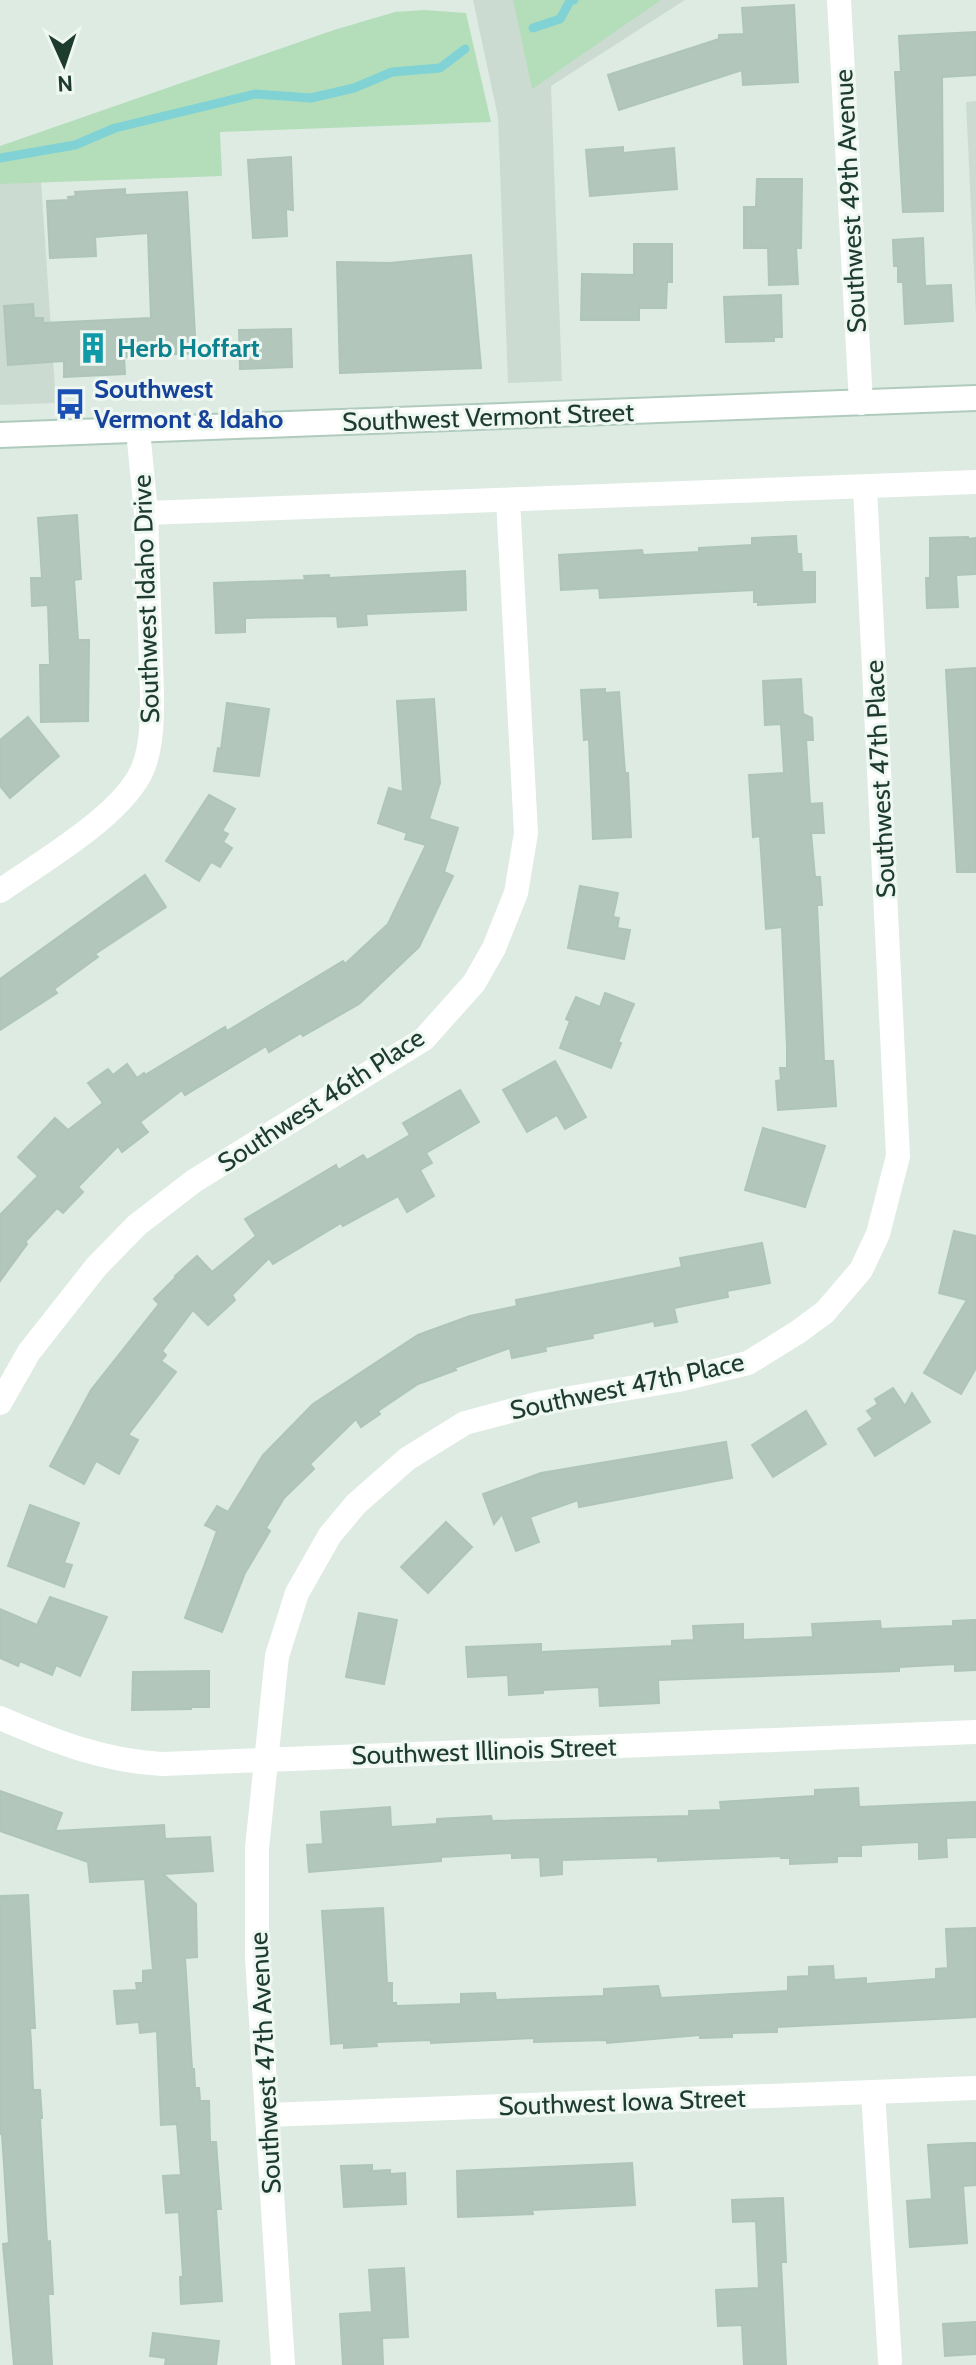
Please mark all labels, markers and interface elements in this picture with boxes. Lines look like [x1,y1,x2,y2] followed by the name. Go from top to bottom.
[24,24,104,104] north arrow
[827,68,873,334] street label: Southwest 49th Avenue
[57,70,73,97] text: N
[76,331,110,365] building icon: Herb Hoffart
[117,332,260,364] place label: Herb Hoffart
[94,373,283,435] place label: Southwest Vermont & Idaho
[53,387,87,421] bus stop icon: Southwest Vermont & Idaho
[342,396,635,438] street label: Southwest Vermont Street
[126,474,166,724] street label: Southwest Idaho Drive
[858,659,902,899] street label: Southwest 47th Place
[212,1021,430,1179] street label: Southwest 46th Place
[507,1346,747,1426] street label: Southwest 47th Place
[351,1730,617,1772] street label: Southwest Illinois Street
[242,1931,288,2195] street label: Southwest 47th Avenue
[498,2082,746,2122] street label: Southwest Iowa Street

